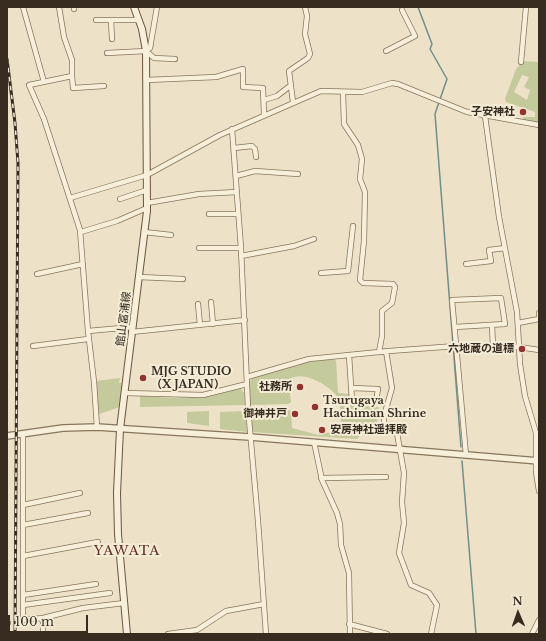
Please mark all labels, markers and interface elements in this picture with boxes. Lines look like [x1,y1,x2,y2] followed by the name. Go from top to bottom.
[471,105,515,119] place label: 子安神社
[518,107,528,117] marker: 子安神社
[114,291,134,347] street label: 館山富浦線
[448,342,514,356] place label: 六地蔵の道標
[517,344,527,354] marker: 六地蔵の道標
[151,365,231,391] place label: MJG STUDIO （X JAPAN）
[138,373,148,383] marker: MJG STUDIO （X JAPAN）
[259,380,292,394] place label: 社務所
[295,382,305,392] marker: 社務所
[323,394,426,420] place label: Tsurugaya Hachiman Shrine
[310,402,320,412] marker: Tsurugaya Hachiman Shrine
[243,407,287,421] place label: 御神井戸
[290,409,300,419] marker: 御神井戸
[330,423,407,437] place label: 安房神社遥拝殿
[317,425,327,435] marker: 安房神社遥拝殿
[94,543,160,559] district label: YAWATA
[498,593,538,633] north arrow
[512,594,523,608] text: N
[10,607,90,633] scale bar
[15,614,54,629] text: 100 m

